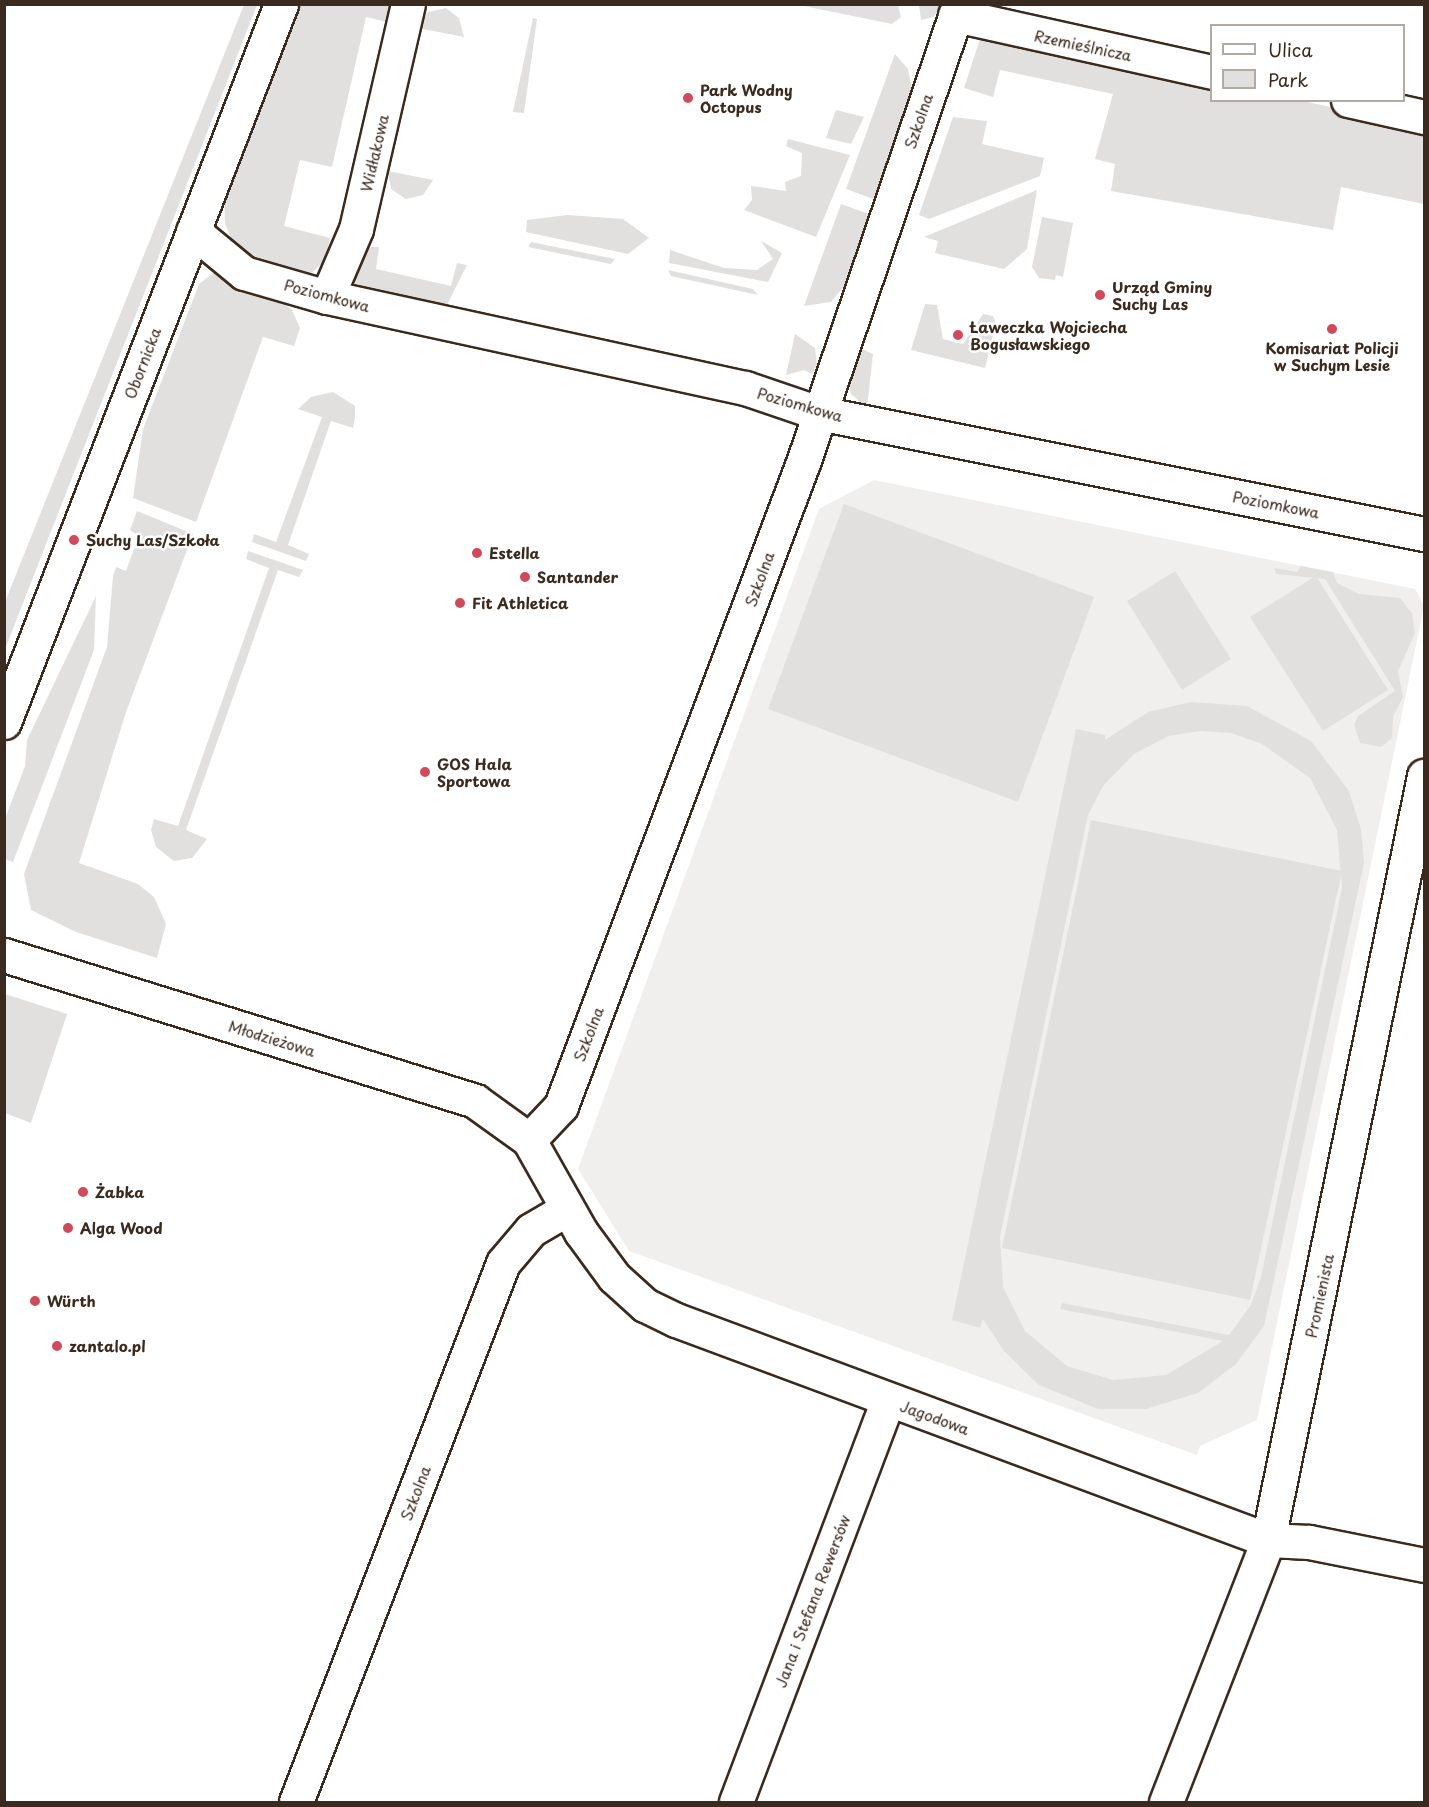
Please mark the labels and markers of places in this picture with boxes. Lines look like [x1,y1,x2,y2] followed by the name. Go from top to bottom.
[700,80,793,115] place label: Park Wodny Octopus
[681,91,695,105] marker: Park Wodny Octopus
[1112,277,1212,312] place label: Urząd Gminy Suchy Las
[1093,288,1107,302] marker: Urząd Gminy Suchy Las
[970,317,1128,352] place label: Ławeczka Wojciecha Bogusławskiego
[1325,322,1339,336] marker: Komisariat Policji w Suchym Lesie
[951,328,965,342] marker: Ławeczka Wojciecha Bogusławskiego
[1265,338,1399,373] place label: Komisariat Policji w Suchym Lesie
[86,531,220,549] place label: Suchy Las/Szkoła
[67,533,81,547] marker: Suchy Las/Szkoła
[489,544,540,562] place label: Estella
[470,546,484,560] marker: Estella
[537,568,618,586] place label: Santander
[518,570,532,584] marker: Santander
[472,594,568,612] place label: Fit Athletica
[453,596,467,610] marker: Fit Athletica
[437,754,513,789] place label: GOS Hala Sportowa
[418,765,432,779] marker: GOS Hala Sportowa
[95,1183,144,1201] place label: Żabka
[76,1185,90,1199] marker: Żabka
[80,1219,163,1237] place label: Alga Wood
[61,1221,75,1235] marker: Alga Wood
[47,1292,96,1310] place label: Würth
[28,1294,42,1308] marker: Würth
[69,1337,146,1355] place label: zantalo.pl
[50,1339,64,1353] marker: zantalo.pl

